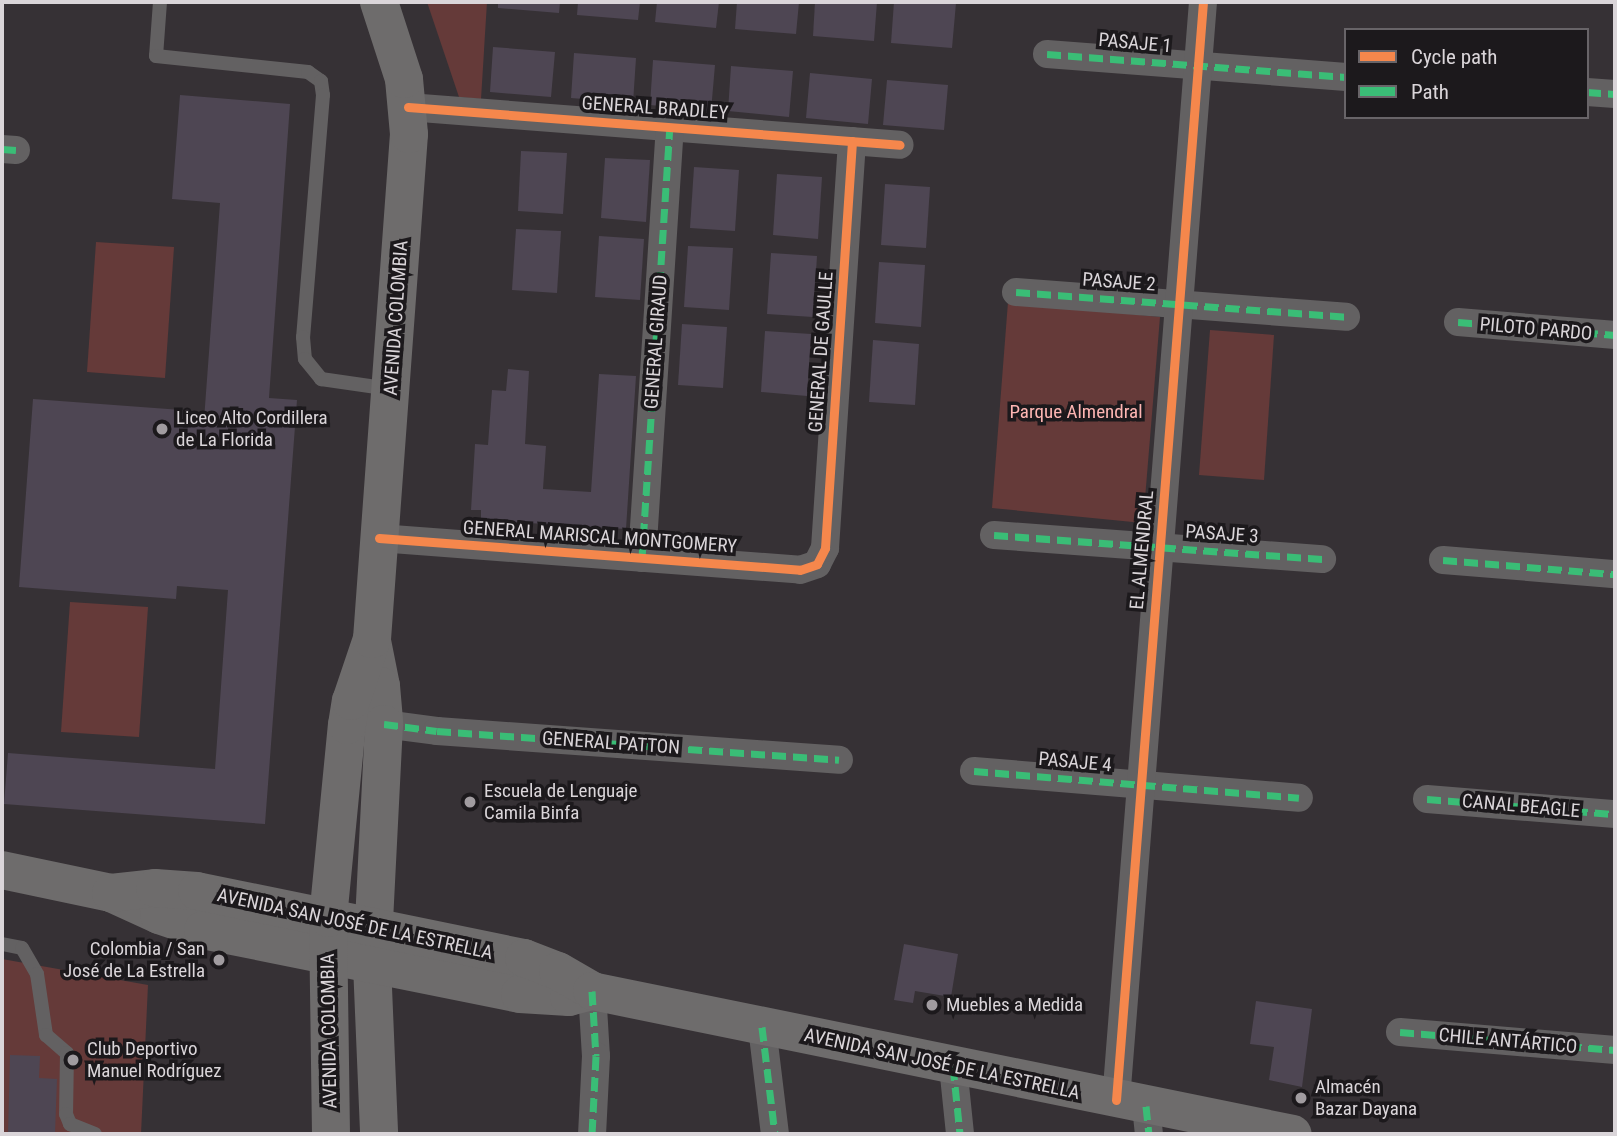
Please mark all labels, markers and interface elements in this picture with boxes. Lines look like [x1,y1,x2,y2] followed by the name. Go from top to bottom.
[1097,28,1173,58] street label: PASAJE 1
[1344,28,1589,119] legend
[1411,45,1497,69] text: Cycle path
[1411,80,1449,104] text: Path
[581,91,729,125] street label: GENERAL BRADLEY
[379,240,413,396] street label: AVENIDA COLOMBIA
[1082,268,1156,296] street label: PASAJE 2
[804,271,838,433] street label: GENERAL DE GAULLE
[640,274,672,410] street label: GENERAL GIRAUD
[1479,313,1593,345] street label: PILOTO PARDO
[1009,401,1143,423] park label: Parque Almendral
[176,407,327,451] place label: Liceo Alto Cordillera de La Florida
[154,421,170,437] marker: Liceo Alto Cordillera de La Florida
[1125,490,1159,610] street label: EL ALMENDRAL
[462,516,738,558] street label: GENERAL MARISCAL MONTGOMERY
[1185,520,1259,548] street label: PASAJE 3
[541,727,681,759] street label: GENERAL PATTON
[1037,747,1113,777] street label: PASAJE 4
[484,780,637,824] place label: Escuela de Lenguaje Camila Binfa
[1461,789,1581,823] street label: CANAL BEAGLE
[462,794,478,810] marker: Escuela de Lenguaje Camila Binfa
[215,884,495,964] street label: AVENIDA SAN JOSÉ DE LA ESTRELLA
[63,938,205,982] place label: Colombia / San José de La Estrella
[211,952,227,968] marker: Colombia / San José de La Estrella
[316,953,342,1109] street label: AVENIDA COLOMBIA
[946,994,1083,1016] place label: Muebles a Medida
[924,997,940,1013] marker: Muebles a Medida
[802,1024,1082,1104] street label: AVENIDA SAN JOSÉ DE LA ESTRELLA
[1438,1024,1578,1058] street label: CHILE ANTÁRTICO
[87,1038,222,1082] place label: Club Deportivo Manuel Rodríguez
[65,1052,81,1068] marker: Club Deportivo Manuel Rodríguez
[1315,1076,1417,1120] place label: Almacén Bazar Dayana
[1293,1090,1309,1106] marker: Almacén Bazar Dayana

